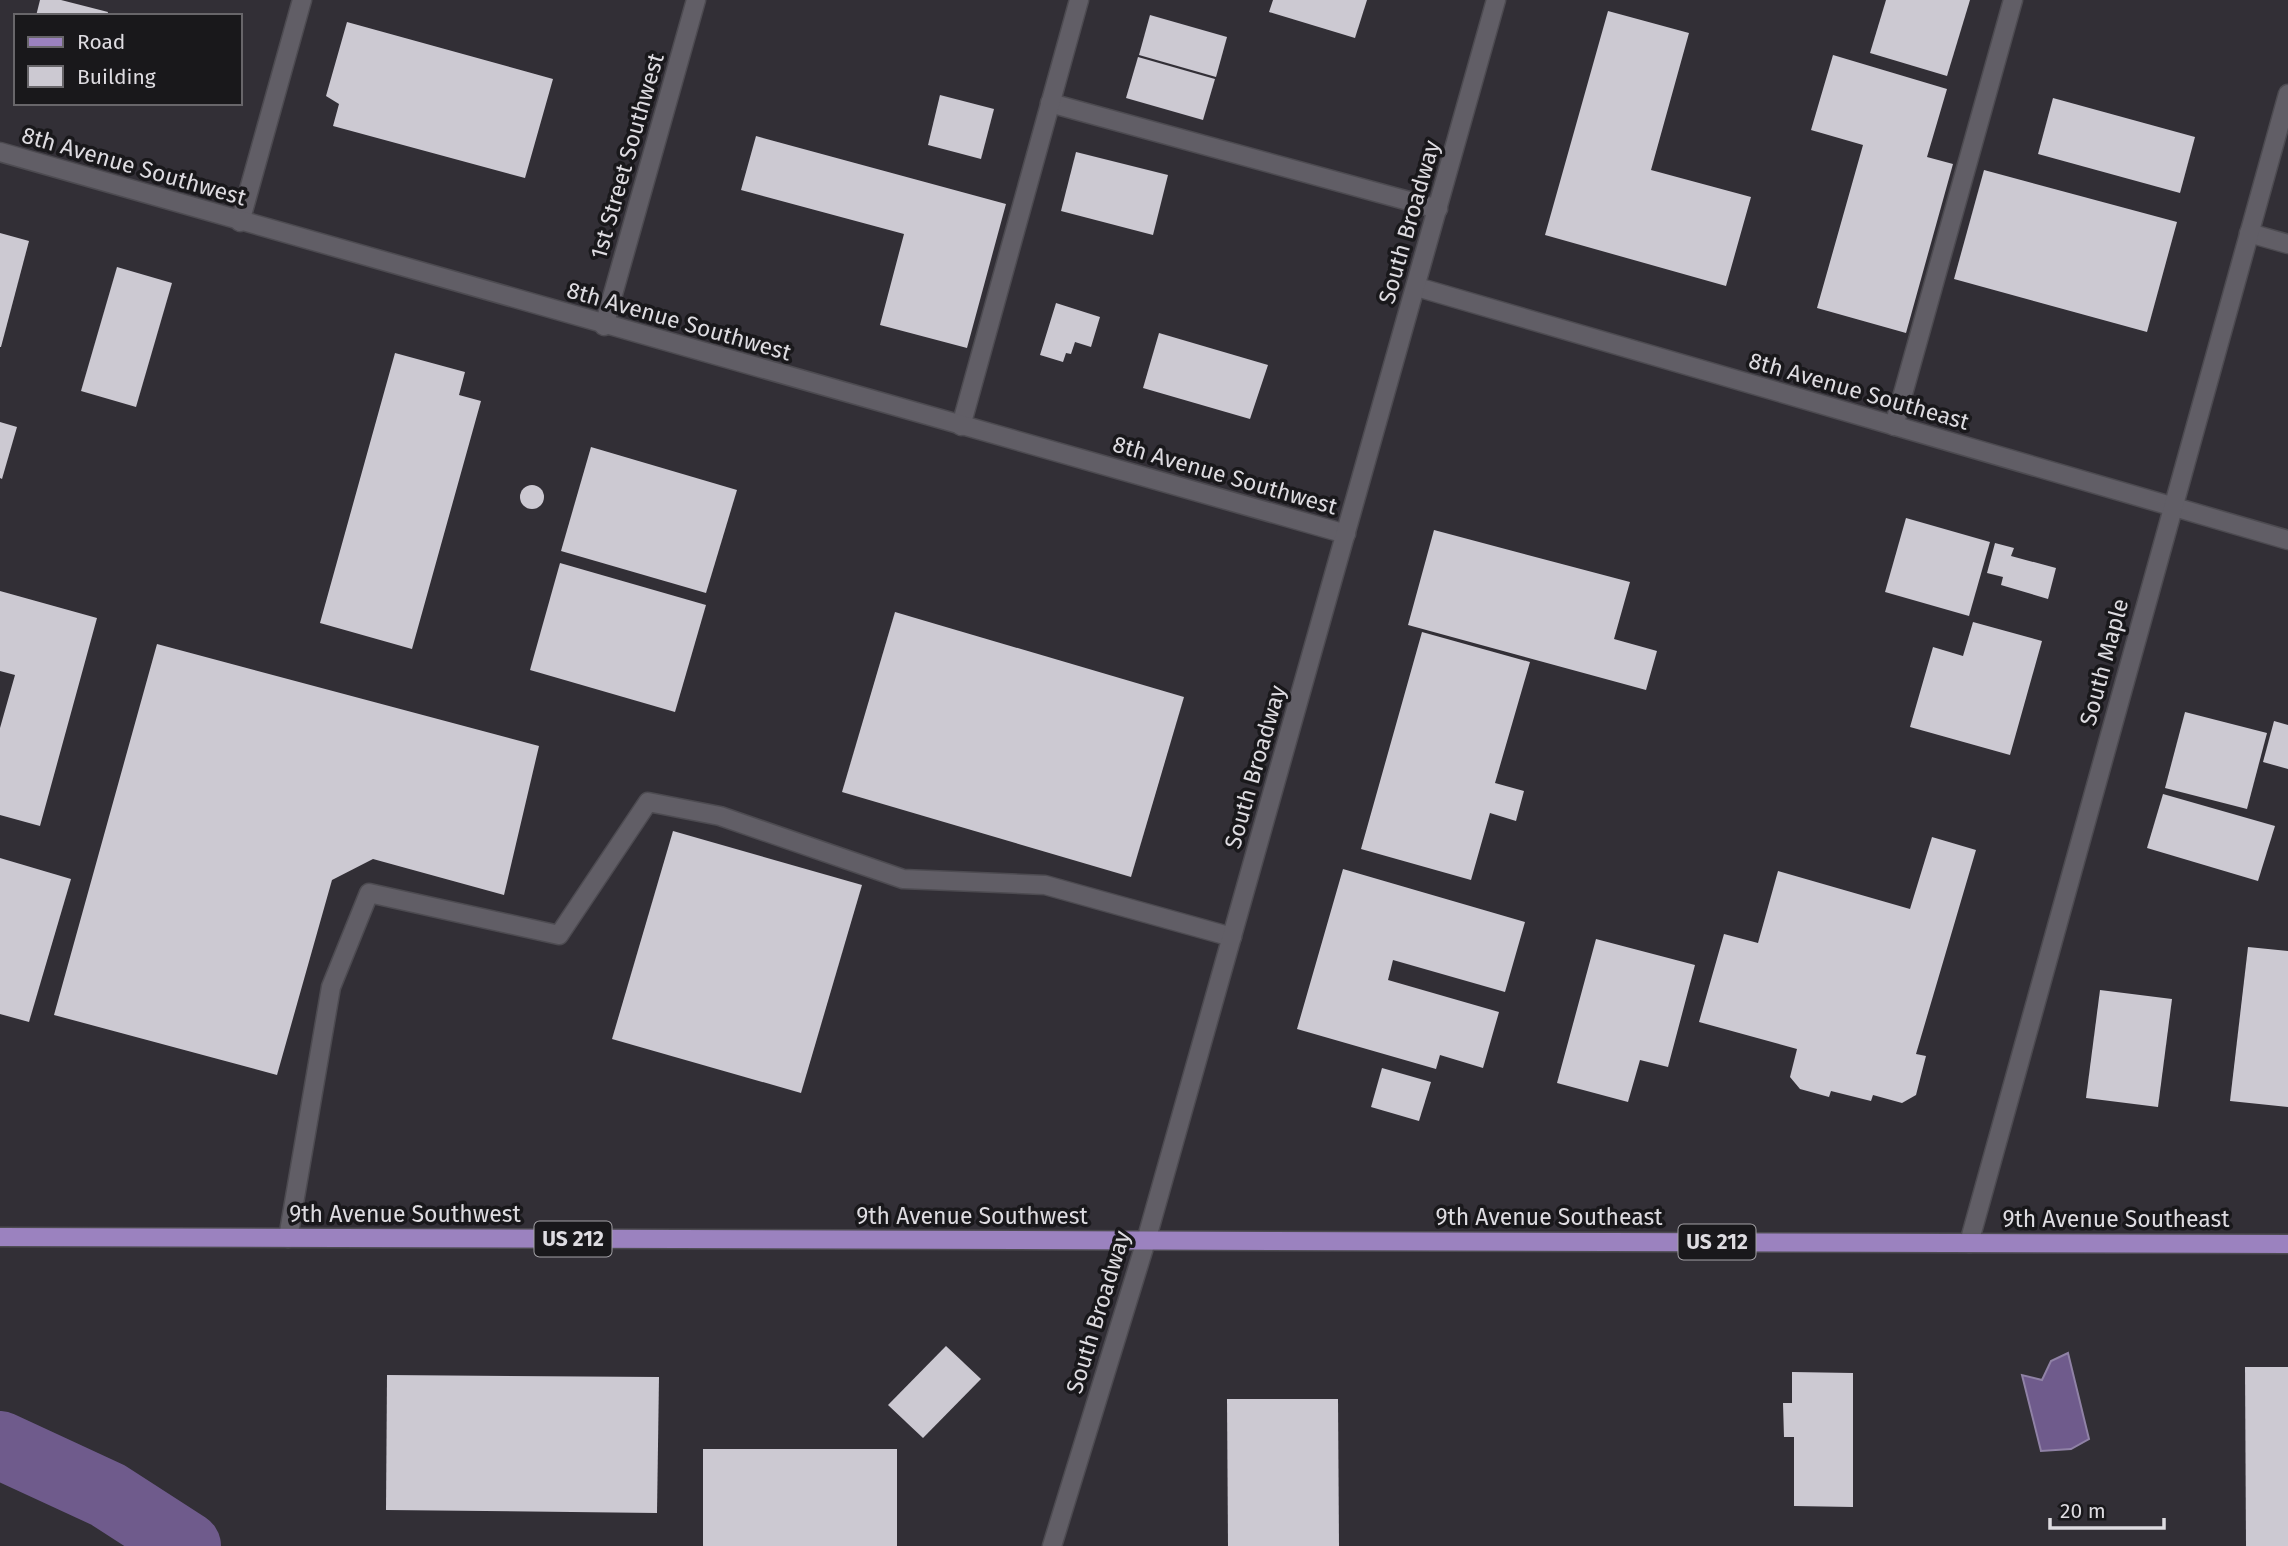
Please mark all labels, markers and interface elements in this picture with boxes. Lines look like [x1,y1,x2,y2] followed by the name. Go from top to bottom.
[14,14,242,105] legend
[77,29,125,55] text: Road
[584,49,670,262] street label: 1st Street Southwest
[77,64,156,90] text: Building
[19,121,250,212] street label: 8th Avenue Southwest
[1372,136,1446,307] street label: South Broadway
[564,276,795,367] street label: 8th Avenue Southwest
[1746,346,1973,436] street label: 8th Avenue Southeast
[1110,430,1341,521] street label: 8th Avenue Southwest
[2074,595,2134,729] street label: South Maple
[1218,681,1292,852] street label: South Broadway
[289,1200,521,1228] street label: 9th Avenue Southwest
[856,1202,1088,1230] street label: 9th Avenue Southwest
[1435,1203,1663,1231] street label: 9th Avenue Southeast
[2002,1205,2230,1233] street label: 9th Avenue Southeast
[534,1222,612,1256] road number: US 212
[1678,1224,1756,1260] road number: US 212
[1060,1227,1136,1397] street label: South Broadway
[2050,1486,2164,1530] scale bar
[2060,1498,2106,1524] text: 20 m

